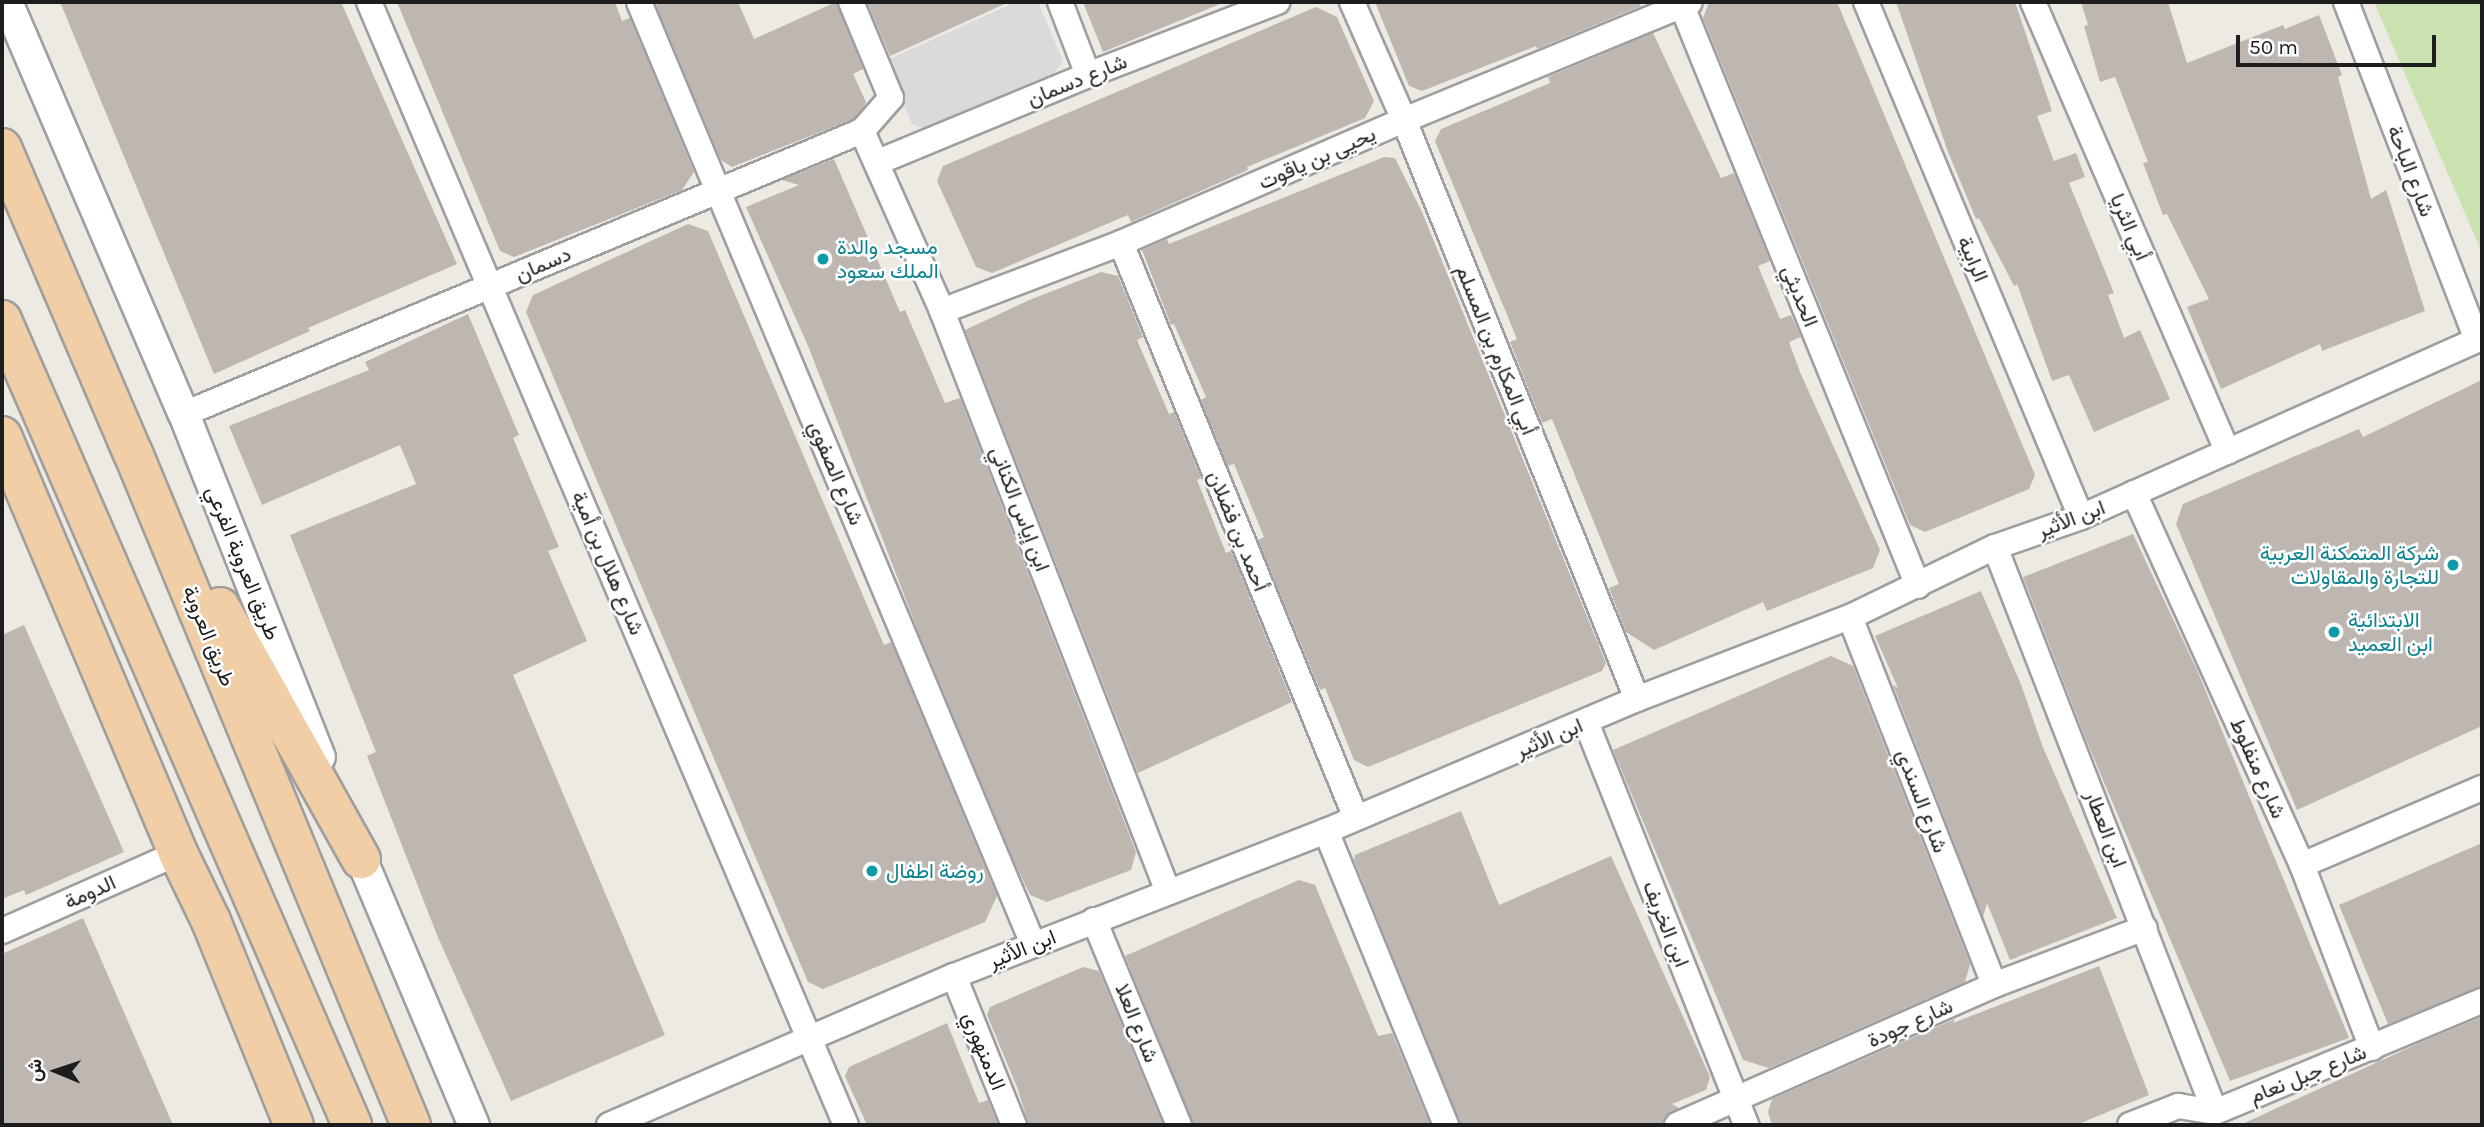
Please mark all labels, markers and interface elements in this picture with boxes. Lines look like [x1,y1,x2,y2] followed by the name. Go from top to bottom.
[2239,21,2438,65] scale bar
[2249,35,2298,59] text: 50 m
[1023,49,1131,111] street label: شارع دسمان
[1254,121,1380,195] street label: يحيى بن ياقوت
[2382,122,2440,220] street label: شارع الباحة
[2105,190,2155,264] street label: أبي الثريا
[1952,232,1994,286] street label: الرابية
[837,234,939,284] place label: مسجد والدة الملك سعود
[511,241,575,287] street label: دسمان
[815,251,831,267] marker: مسجد والدة الملك سعود
[1450,261,1542,439] street label: أبي المكارم بن المسلم
[1776,262,1824,330] street label: الحديثي
[803,417,869,529] street label: شارع الصفوي
[985,443,1055,575] street label: ابن إياس الكناني
[1202,467,1274,595] street label: أحمد بن فضلان
[201,482,285,644] street label: طريق العروبة الفرعي
[566,487,650,639] street label: شارع هلال بن أمية
[2033,495,2109,543] street label: ابن الأثير
[2260,540,2439,590] place label: شركة المتمكنة العربية للتجارة والمقاولات
[2445,557,2461,573] marker: شركة المتمكنة العربية للتجارة والمقاولات
[177,582,241,690] street label: طريق العروبة
[2348,607,2433,657] place label: الابتدائية ابن العميد
[2326,624,2342,640] marker: الابتدائية ابن العميد
[1511,713,1587,763] street label: ابن الأثير
[2225,714,2291,822] street label: شارع منفلوط
[1891,746,1953,856] street label: شارع السندي
[2080,787,2132,871] street label: ابن العطار
[886,858,984,884] place label: روضة اطفال
[864,863,880,879] marker: روضة اطفال
[60,870,120,914] street label: الدومة
[1637,877,1695,971] street label: ابن الخريف
[984,924,1060,974] street label: ابن الأثير
[1110,980,1164,1066] street label: شارع العلا
[1864,993,1956,1053] street label: شارع جودة
[957,1008,1011,1094] street label: الدمنهوري
[21,1036,91,1106] north arrow
[2246,1039,2370,1109] street label: شارع جبل نعام
[24,1058,46,1082] text: ش

